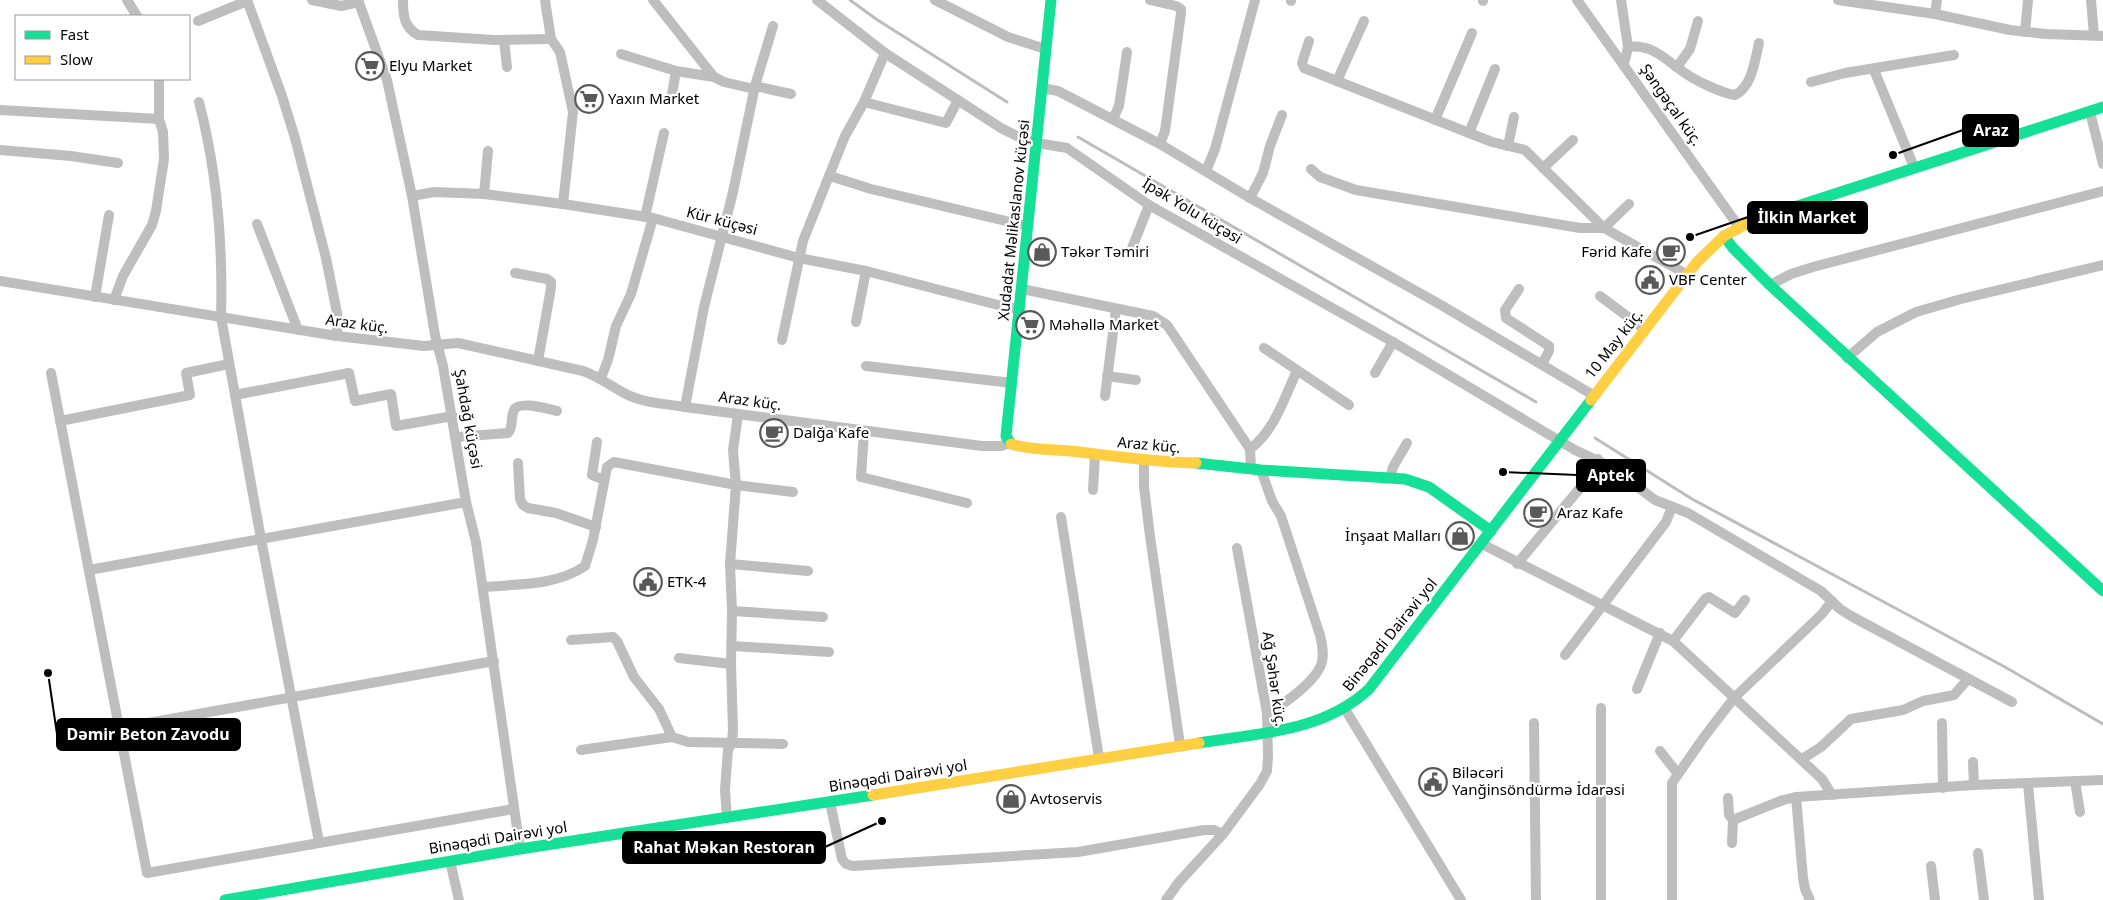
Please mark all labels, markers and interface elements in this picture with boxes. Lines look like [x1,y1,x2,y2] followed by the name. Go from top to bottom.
[15,15,190,80] legend
[60,24,89,44] text: Fast
[60,49,93,69] text: Slow
[355,51,385,81] supermarket icon: Elyu Market
[389,55,473,75] place label: Elyu Market
[1636,60,1707,149] street label: Şəngəçal küç.
[574,84,604,114] supermarket icon: Yaxın Market
[608,88,700,108] place label: Yaxın Market
[1963,115,2018,146] callout: Araz
[993,118,1034,321] street label: Xudadat Məlikaslanov küçəsi
[1973,119,2009,141] text: Araz
[1139,173,1246,248] street label: İpək Yolu küçəsi
[685,201,760,239] street label: Kür küçəsi
[1748,202,1867,233] callout: İlkin Market
[1758,206,1856,228] text: İlkin Market
[1027,237,1057,267] shop icon: Təkər Təmiri
[1656,237,1686,267] cafe icon: Fərid Kafe
[1061,241,1149,261] place label: Təkər Təmiri
[1581,241,1652,261] place label: Fərid Kafe
[1635,265,1665,295] public building icon: VBF Center
[1669,269,1747,289] place label: VBF Center
[1580,304,1647,382] street label: 10 May küç.
[324,309,390,337] street label: Araz küç.
[1015,310,1045,340] supermarket icon: Məhəllə Market
[1049,314,1160,334] place label: Məhəllə Market
[450,368,488,470] street label: Şahdağ küçəsi
[717,386,783,414] street label: Araz küç.
[759,418,789,448] cafe icon: Dalğa Kafe
[793,422,869,442] place label: Dalğa Kafe
[1117,431,1182,457] street label: Araz küç.
[1577,460,1645,491] callout: Aptek
[1587,464,1635,486] text: Aptek
[1523,498,1553,528] cafe icon: Araz Kafe
[1557,502,1623,522] place label: Araz Kafe
[1445,521,1475,551] shop icon: İnşaat Malları
[1345,525,1441,545] place label: İnşaat Malları
[633,567,663,597] public building icon: ETK-4
[667,571,707,591] place label: ETK-4
[1337,574,1441,695] street label: Binəqədi Dairəvi yol
[1258,630,1292,728] street label: Ağ Şəhər küç.
[57,719,240,750] callout: Dəmir Beton Zavodu
[66,723,230,745] text: Dəmir Beton Zavodu
[827,754,968,796] street label: Binəqədi Dairəvi yol
[1452,762,1625,799] place label: Biləcəri Yanğinsöndürmə İdarəsi
[1418,767,1448,797] public building icon: Biləcəri Yanğinsöndürmə İdarəsi
[996,784,1026,814] shop icon: Avtoservis
[1030,788,1102,808] place label: Avtoservis
[427,816,568,858] street label: Binəqədi Dairəvi yol
[623,832,825,863] callout: Rahat Məkan Restoran
[633,836,815,858] text: Rahat Məkan Restoran

